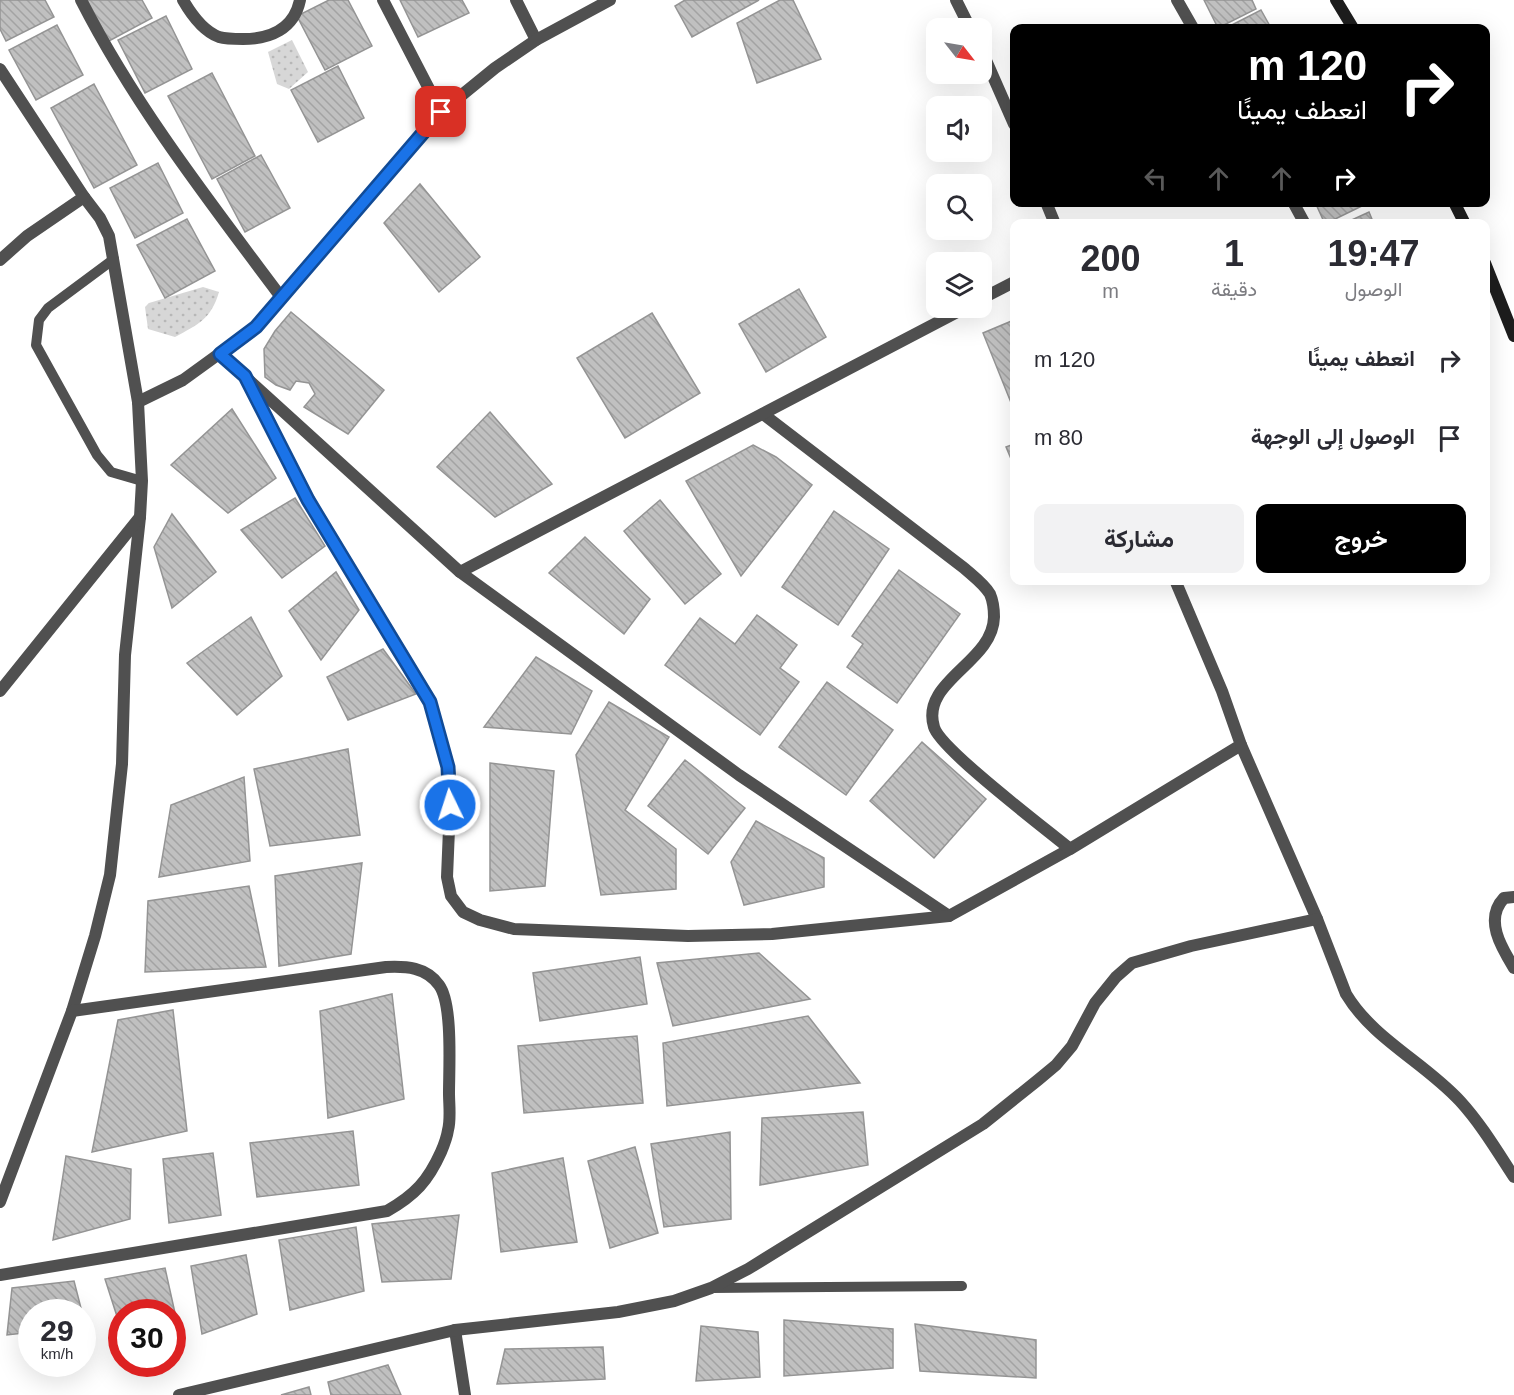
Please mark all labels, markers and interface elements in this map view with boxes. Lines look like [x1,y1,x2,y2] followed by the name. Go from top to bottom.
[926,18,992,84] north arrow
[926,18,992,318] map controls
[1248,42,1367,89] text: 120 m
[1388,48,1466,126] icon: right
[415,86,466,137] pin
[424,95,457,128] icon: arrive
[1237,95,1367,125] text: انعطف يمينًا
[926,96,992,162] button: sound
[1139,162,1172,195] icon: left
[1202,162,1235,195] icon: ahead
[1265,162,1298,195] icon: ahead
[1328,162,1361,195] icon: right
[926,174,992,240] button: search
[1224,233,1244,274] text: 1
[1328,233,1420,274] text: 19:47
[1080,238,1141,279] text: 200
[926,252,992,318] button: layers
[1211,278,1257,300] text: دقيقة
[1345,278,1402,300] text: الوصول
[1102,280,1119,302] text: m
[1433,344,1466,377] icon: right
[1307,346,1415,371] text: انعطف يمينًا
[1034,347,1095,372] text: 120 m
[1433,422,1466,455] icon: arrive
[1251,424,1415,449] text: الوصول إلى الوجهة
[1034,425,1083,450] text: 80 m
[1034,504,1244,573] button: مشاركة
[1256,504,1466,573] button: خروج
[418,773,482,837] position arrow
[108,1299,186,1377] speed limit sign: 30
[40,1314,74,1347] text: 29
[41,1345,73,1362] text: km/h

